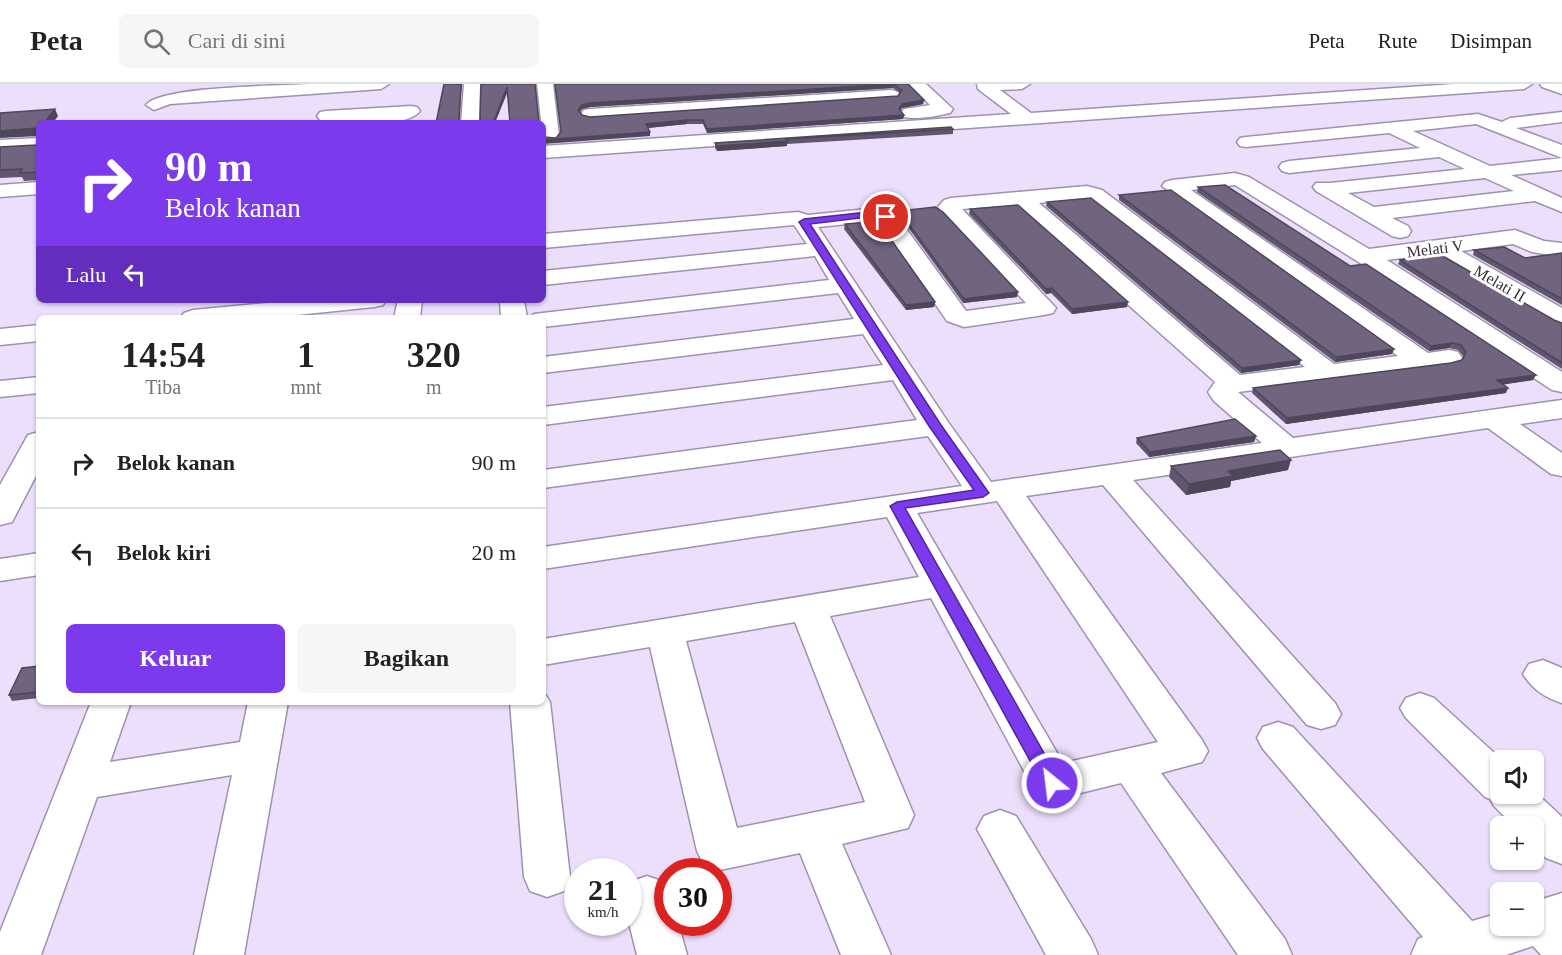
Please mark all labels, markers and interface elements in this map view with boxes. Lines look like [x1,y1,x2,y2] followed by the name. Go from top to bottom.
[119,14,539,68] search box
[30,25,83,56] text: Peta
[140,25,173,58] icon: search
[188,28,286,53] text: Cari di sini
[1309,29,1345,53] text: Peta
[1378,29,1417,53] text: Rute
[1450,29,1532,53] text: Disimpan
[66,144,144,222] icon: right
[165,144,253,190] text: 90 m
[860,191,911,242] pin
[165,193,301,223] text: Belok kanan
[869,200,902,233] icon: arrive
[1406,237,1465,260] street label: Melati V
[118,258,151,291] icon: left
[66,262,106,287] text: Lalu
[1471,262,1528,305] street label: Melati II
[121,335,205,375] text: 14:54
[297,335,315,375] text: 1
[407,335,461,375] text: 320
[145,376,181,398] text: Tiba
[290,376,322,398] text: mnt
[426,376,442,398] text: m
[66,447,99,480] icon: right
[117,450,235,475] text: Belok kanan
[471,450,516,475] text: 90 m
[66,537,99,570] icon: left
[117,540,211,565] text: Belok kiri
[471,540,516,565] text: 20 m
[66,624,285,693] button: Keluar
[297,624,516,693] button: Bagikan
[1490,750,1544,936] map controls
[1490,750,1544,804] button: sound
[1020,751,1084,815] position arrow
[1490,816,1544,870] button: +
[654,858,732,936] speed limit sign: 30
[588,873,618,906] text: 21
[1490,882,1544,936] button: −
[588,904,618,920] text: km/h

